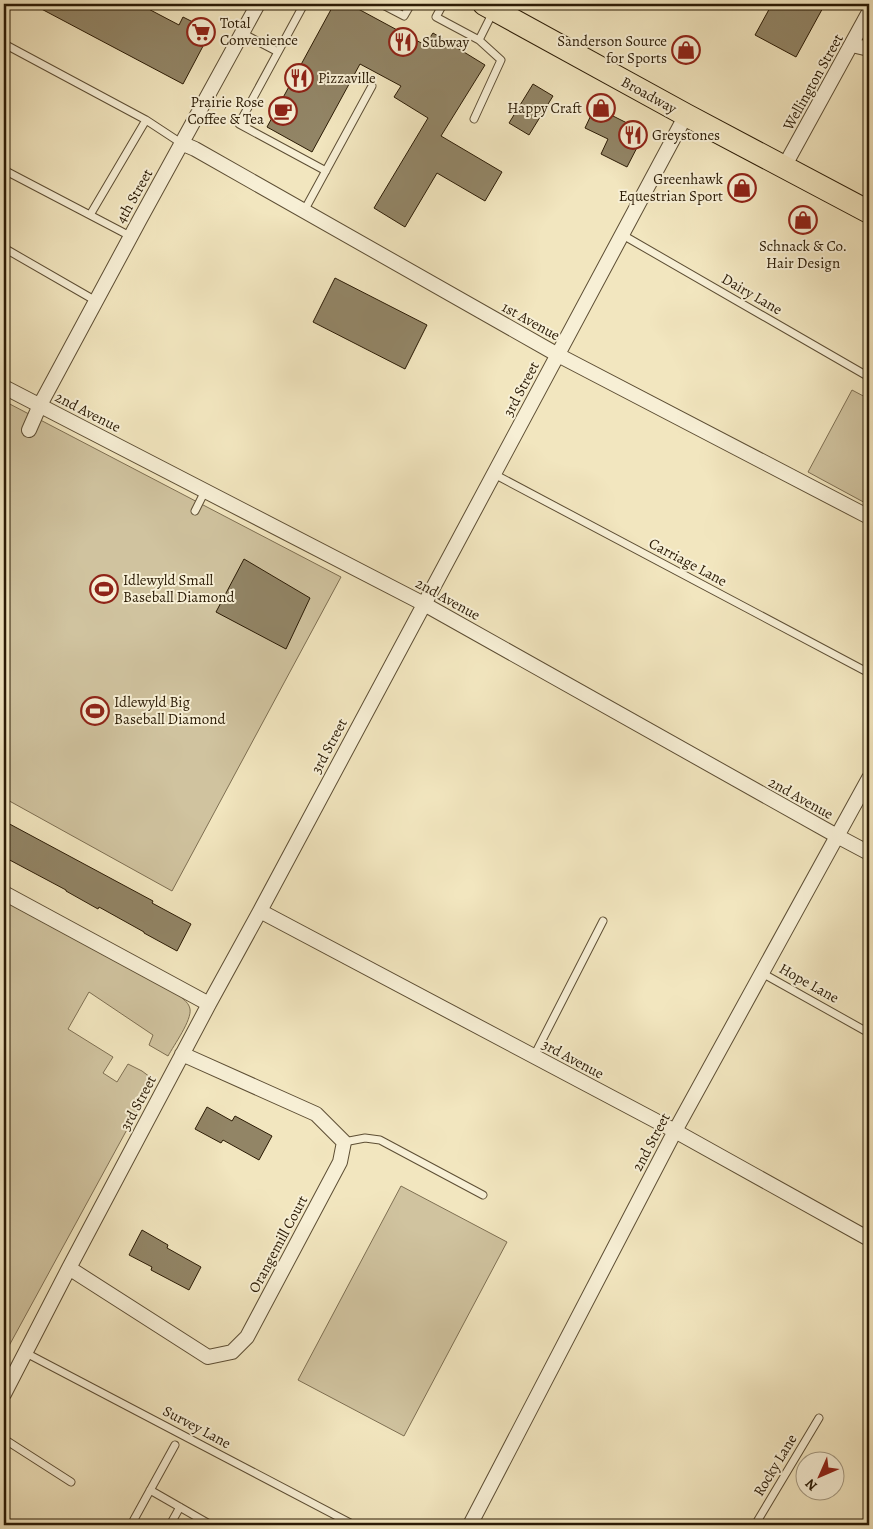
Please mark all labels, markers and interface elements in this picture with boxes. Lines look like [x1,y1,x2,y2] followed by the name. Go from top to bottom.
[220,13,298,50] place label: Total Convenience
[186,17,216,47] supermarket icon: Total Convenience
[388,27,418,57] restaurant icon: Subway
[778,30,848,135] street label: Wellington Street
[557,31,667,68] place label: Sanderson Source for Sports
[422,32,469,52] place label: Subway
[671,35,701,65] shop icon: Sanderson Source for Sports
[284,63,314,93] restaurant icon: Pizzaville
[318,68,376,88] place label: Pizzaville
[618,72,681,119] street label: Broadway
[187,92,264,129] place label: Prairie Rose Coffee & Tea
[586,93,616,123] shop icon: Happy Craft
[268,96,298,126] cafe icon: Prairie Rose Coffee & Tea
[507,98,582,118] place label: Happy Craft
[618,120,648,150] restaurant icon: Greystones
[652,125,720,145] place label: Greystones
[111,165,157,227] street label: 4th Street
[619,169,724,206] place label: Greenhawk Equestrian Sport
[727,173,757,203] shop icon: Greenhawk Equestrian Sport
[788,205,818,235] shop icon: Schnack & Co. Hair Design
[759,236,847,273] place label: Schnack & Co. Hair Design
[718,269,786,320] street label: Dairy Lane
[498,297,564,345] street label: 1st Avenue
[498,358,544,420] street label: 3rd Street
[52,387,124,437] street label: 2nd Avenue
[645,533,731,591] street label: Carriage Lane
[123,570,236,607] place label: Idlewyld Small Baseball Diamond
[412,573,484,625] street label: 2nd Avenue
[89,574,119,604] sports icon: Idlewyld Small Baseball Diamond
[114,692,227,729] place label: Idlewyld Big Baseball Diamond
[80,696,110,726] sports icon: Idlewyld Big Baseball Diamond
[306,715,352,777] street label: 3rd Street
[765,772,837,824] street label: 2nd Avenue
[775,958,843,1008] street label: Hope Lane
[538,1034,608,1084] street label: 3rd Avenue
[115,1072,161,1134] street label: 3rd Street
[627,1109,675,1175] street label: 2nd Street
[244,1192,312,1296] street label: Orangemill Court
[159,1401,235,1453] street label: Survey Lane
[749,1430,802,1500] street label: Rocky Lane
[796,1452,846,1502] north arrow
[801,1475,821,1495] text: N

